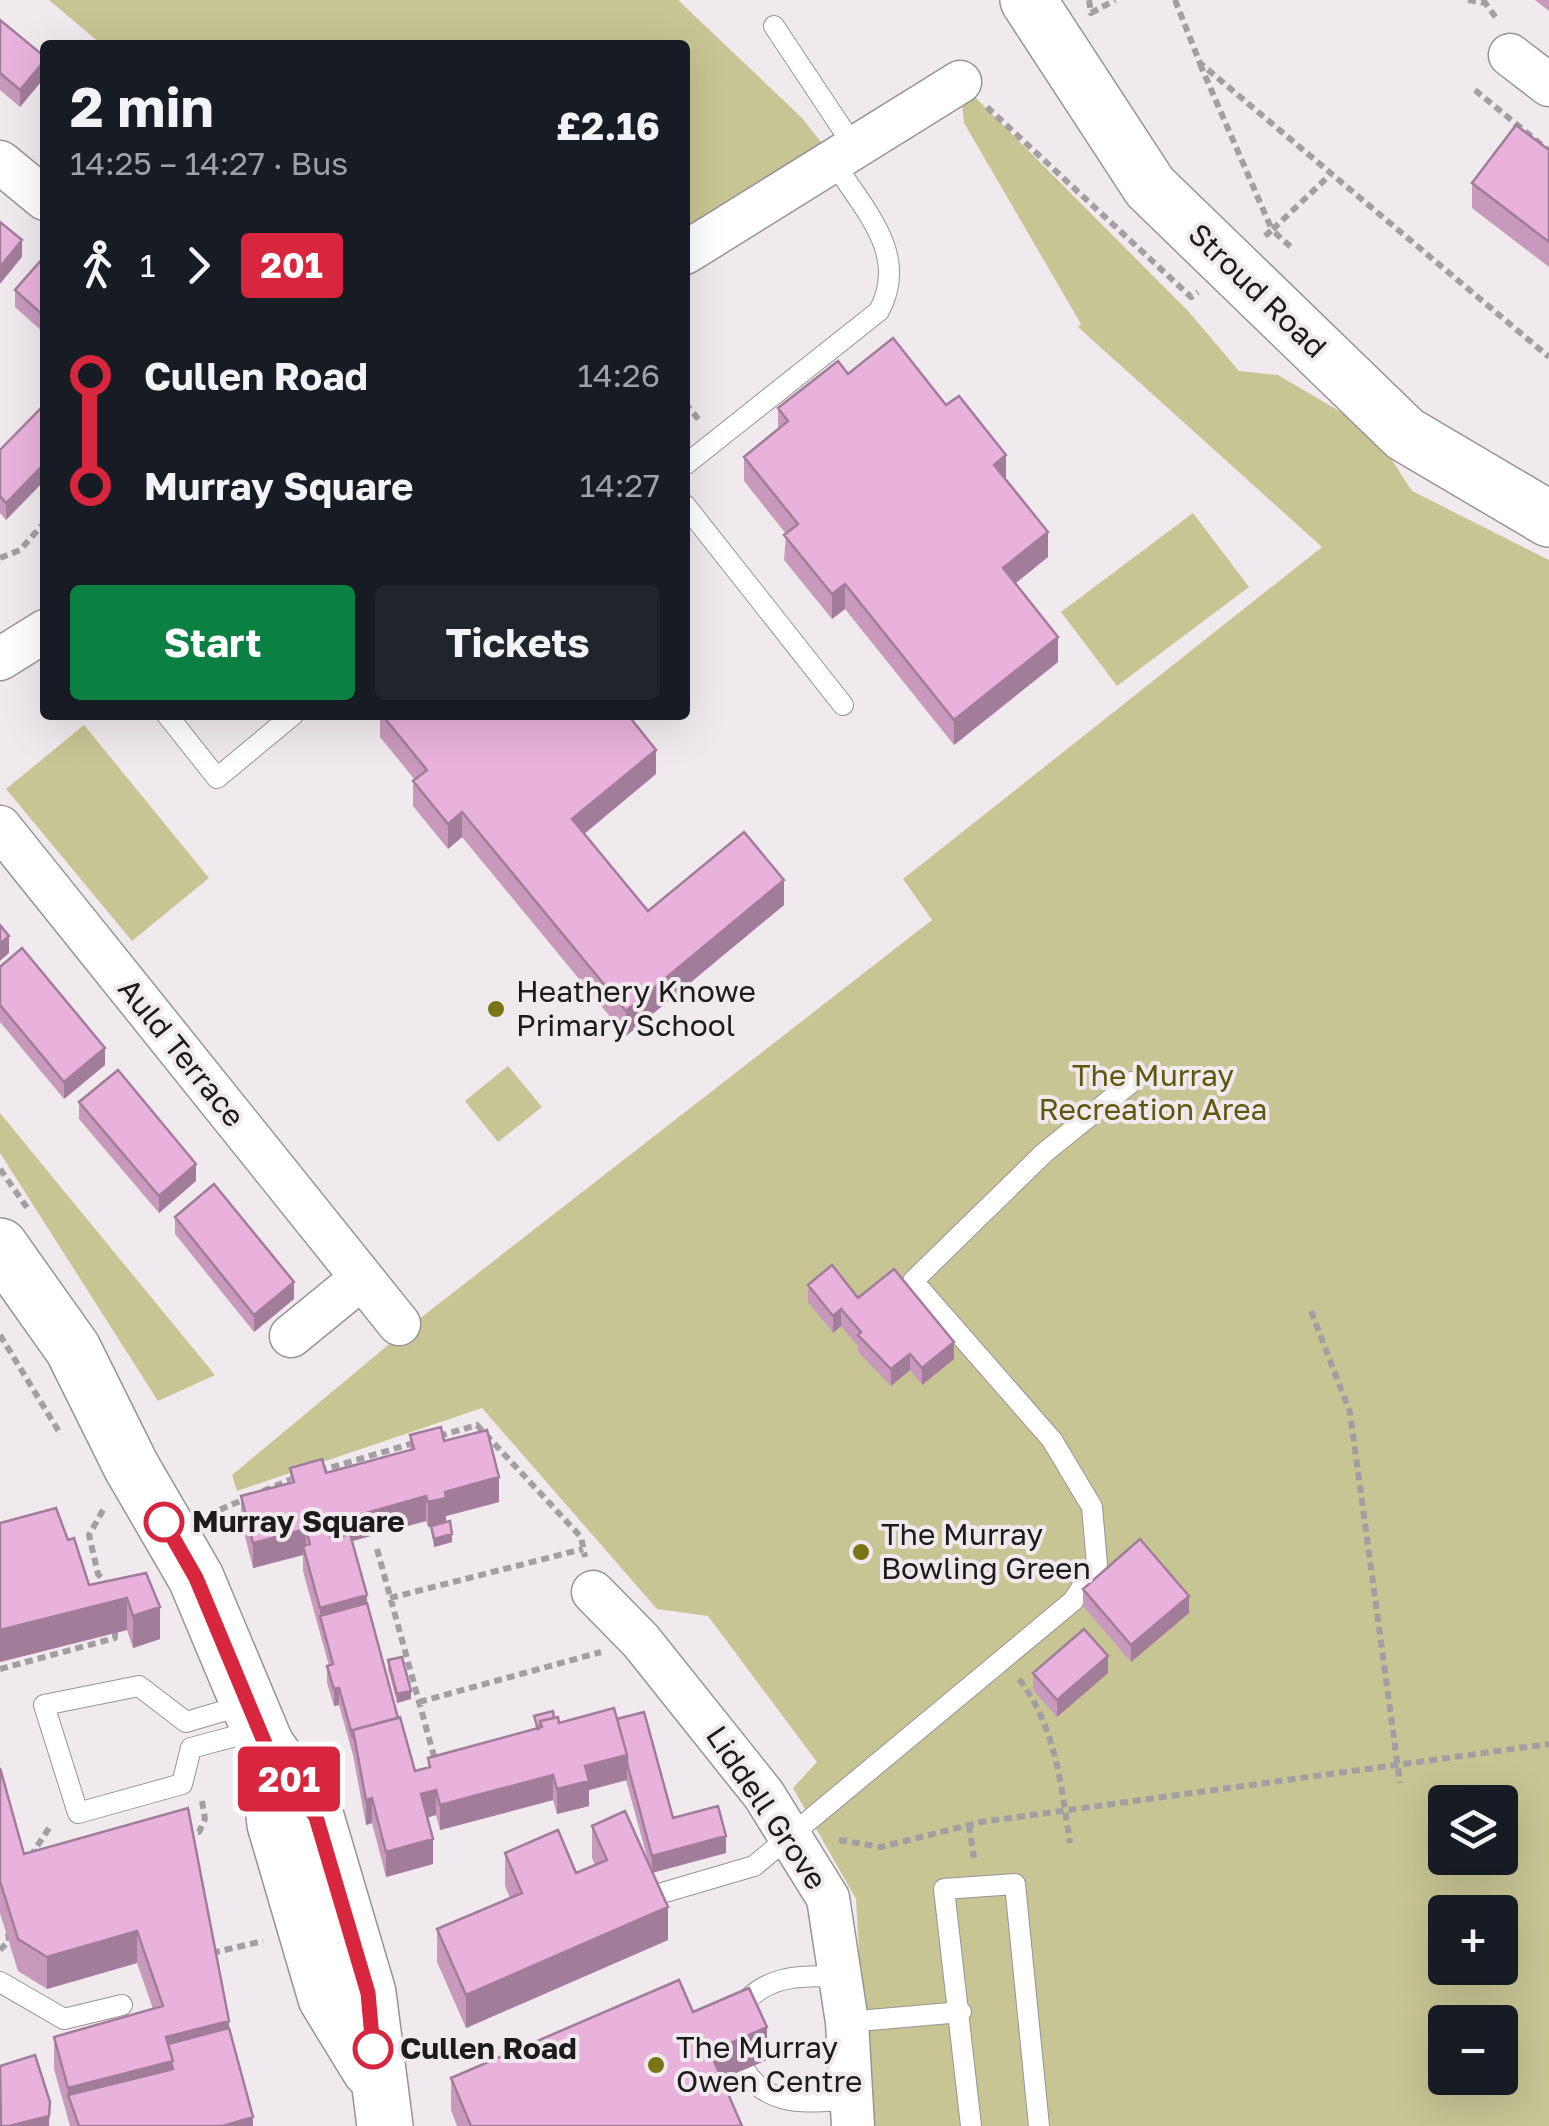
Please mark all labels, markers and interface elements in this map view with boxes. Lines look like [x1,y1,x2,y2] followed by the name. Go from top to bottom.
[70,73,214,139] text: 2 min
[556,103,660,148] text: £2.16
[70,144,348,182] text: 14:25 – 14:27 · Bus
[1181,216,1334,365] street label: Stroud Road
[70,238,125,293] icon: walk
[171,238,226,293] icon: forward
[261,244,323,286] text: 201
[140,246,156,284] text: 1
[144,353,368,398] text: Cullen Road
[577,356,660,394] text: 14:26
[144,463,413,508] text: Murray Square
[580,466,660,504] text: 14:27
[70,585,355,700] button: Start
[375,585,660,700] button: Tickets
[111,971,252,1134] street label: Auld Terrace
[516,973,756,1043] place label: Heathery Knowe Primary School
[485,998,507,1020] marker: Heathery Knowe Primary School
[1038,1057,1268,1127] park label: The Murray Recreation Area
[145,1503,183,1541] marker: Murray Square
[192,1503,405,1539] place label: Murray Square
[881,1516,1091,1586] place label: The Murray Bowling Green
[850,1541,872,1563] marker: The Murray Bowling Green
[699,1719,835,1896] street label: Liddell Grove
[232,1746,346,1812] line badge: 201
[258,1758,320,1800] text: 201
[1428,1785,1518,2095] map controls
[1428,1785,1518,1875] button: layers
[1428,1895,1518,1985] button: +
[1428,2005,1518,2095] button: −
[676,2029,862,2099] place label: The Murray Owen Centre
[354,2030,392,2068] marker: Cullen Road
[400,2030,577,2066] place label: Cullen Road
[645,2054,667,2076] marker: The Murray Owen Centre

